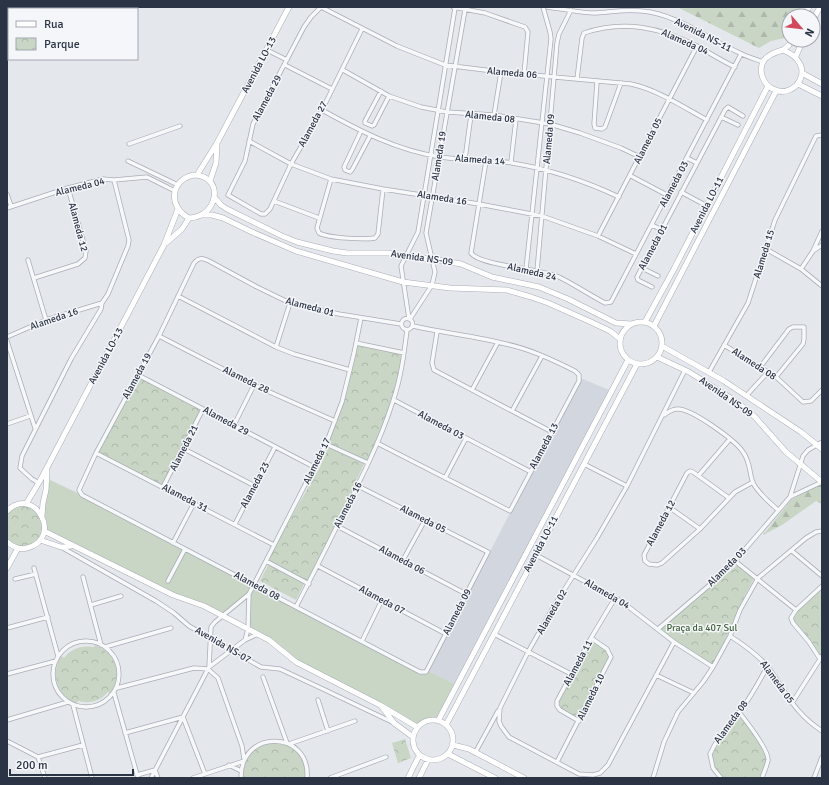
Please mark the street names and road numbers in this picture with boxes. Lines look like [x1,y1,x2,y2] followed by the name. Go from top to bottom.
[672,15,734,55] street label: Avenida NS-11
[660,26,711,58] street label: Alameda 04
[239,35,279,95] street label: Avenida LO-13
[486,65,538,81] street label: Alameda 06
[250,73,284,123] street label: Alameda 29
[296,99,330,149] street label: Alameda 27
[464,108,516,126] street label: Alameda 08
[541,113,557,165] street label: Alameda 09
[631,116,665,166] street label: Alameda 05
[429,130,449,182] street label: Alameda 19
[454,152,506,168] street label: Alameda 14
[657,159,691,209] street label: Alameda 03
[54,175,106,199] street label: Alameda 04
[688,175,726,235] street label: Avenida LO-11
[416,188,468,208] street label: Alameda 16
[66,201,90,253] street label: Alameda 12
[636,222,670,272] street label: Alameda 01
[751,228,777,280] street label: Alameda 15
[390,248,454,268] street label: Avenida NS-09
[506,260,558,284] street label: Alameda 24
[284,295,336,319] street label: Alameda 01
[28,305,80,333] street label: Alameda 16
[86,326,126,386] street label: Avenida LO-13
[730,345,778,383] street label: Alameda 08
[120,351,154,401] street label: Alameda 19
[221,364,271,396] street label: Alameda 28
[697,374,755,420] street label: Avenida NS-09
[201,404,251,438] street label: Alameda 29
[416,408,466,442] street label: Alameda 03
[527,421,561,471] street label: Alameda 13
[167,423,201,473] street label: Alameda 21
[301,436,333,486] street label: Alameda 17
[238,460,272,510] street label: Alameda 23
[331,480,365,530] street label: Alameda 16
[160,481,210,515] street label: Alameda 31
[644,498,678,548] street label: Alameda 12
[398,502,448,536] street label: Alameda 05
[521,514,561,574] street label: Avenida LO-11
[377,543,427,577] street label: Alameda 06
[705,545,749,589] street label: Alameda 03
[232,569,282,603] street label: Alameda 08
[582,576,632,612] street label: Alameda 04
[357,583,407,617] street label: Alameda 07
[440,587,474,637] street label: Alameda 09
[534,587,570,637] street label: Alameda 02
[193,624,253,666] street label: Avenida NS-07
[561,638,595,688] street label: Alameda 11
[757,658,797,706] street label: Alameda 05
[575,672,607,722] street label: Alameda 10
[711,698,751,746] street label: Alameda 08

